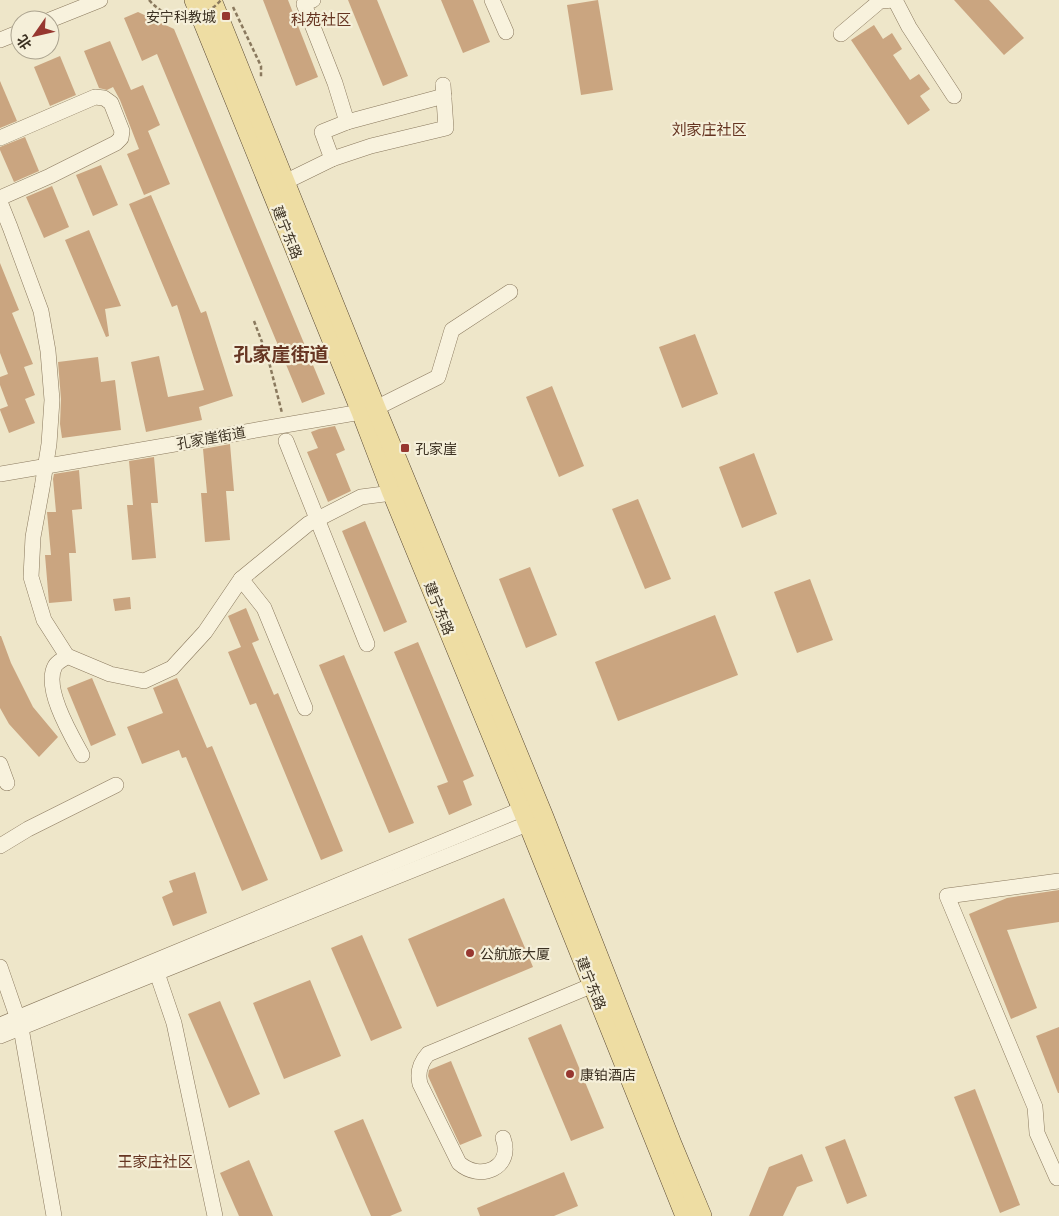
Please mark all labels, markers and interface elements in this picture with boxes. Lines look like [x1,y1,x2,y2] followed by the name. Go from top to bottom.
[146,6,216,26] place label: 安宁科教城
[291,8,351,29] district label: 科苑社区
[10,10,60,60] north arrow
[220,10,232,22] marker: 安宁科教城
[11,31,36,54] text: 北
[671,118,747,139] district label: 刘家庄社区
[268,202,308,262] street label: 建宁东路
[233,339,329,366] district label: 孔家崖街道
[175,421,247,453] street label: 孔家崖街道
[415,438,457,458] place label: 孔家崖
[399,442,411,454] marker: 孔家崖
[420,578,460,638] street label: 建宁东路
[480,943,550,963] place label: 公航旅大厦
[464,947,476,959] marker: 公航旅大厦
[572,953,612,1013] street label: 建宁东路
[580,1064,636,1084] place label: 康铂酒店
[564,1068,576,1080] marker: 康铂酒店
[117,1150,193,1171] district label: 王家庄社区

